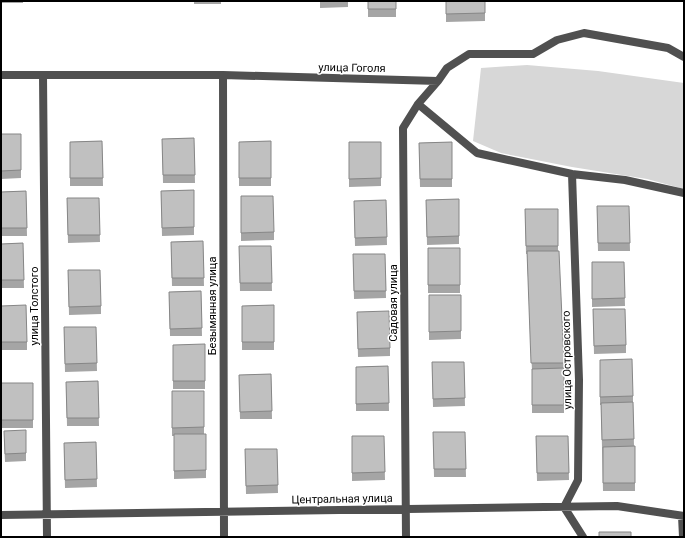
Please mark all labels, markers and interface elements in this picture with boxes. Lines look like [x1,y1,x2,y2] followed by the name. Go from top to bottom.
[318,61,386,75] street label: улица Гоголя
[206,257,219,355] street label: Безымянная улица
[387,264,400,342] street label: Садовая улица
[28,266,41,346] street label: улица Толстого
[560,310,574,410] street label: улица Островского
[291,492,393,506] street label: Центральная улица

